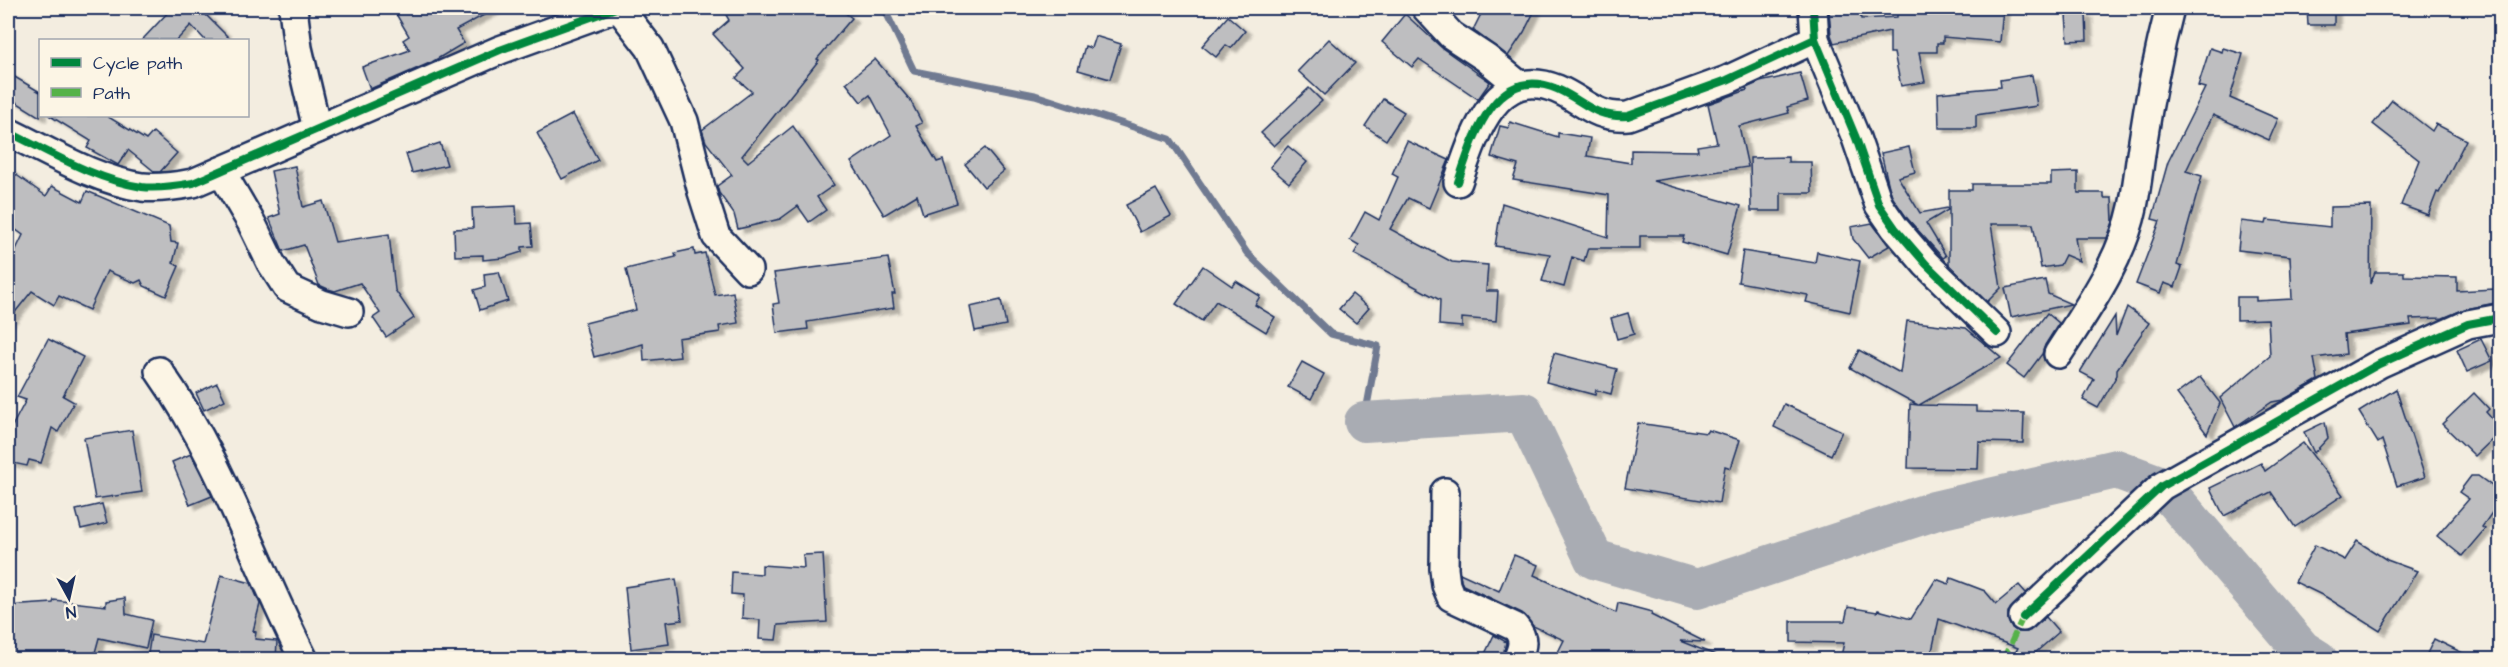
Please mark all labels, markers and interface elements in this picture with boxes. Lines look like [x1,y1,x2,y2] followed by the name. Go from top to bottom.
[39,39,249,117] legend
[93,51,182,77] text: Cycle path
[93,81,130,106] text: Path
[39,568,99,628] north arrow
[64,600,77,623] text: N

